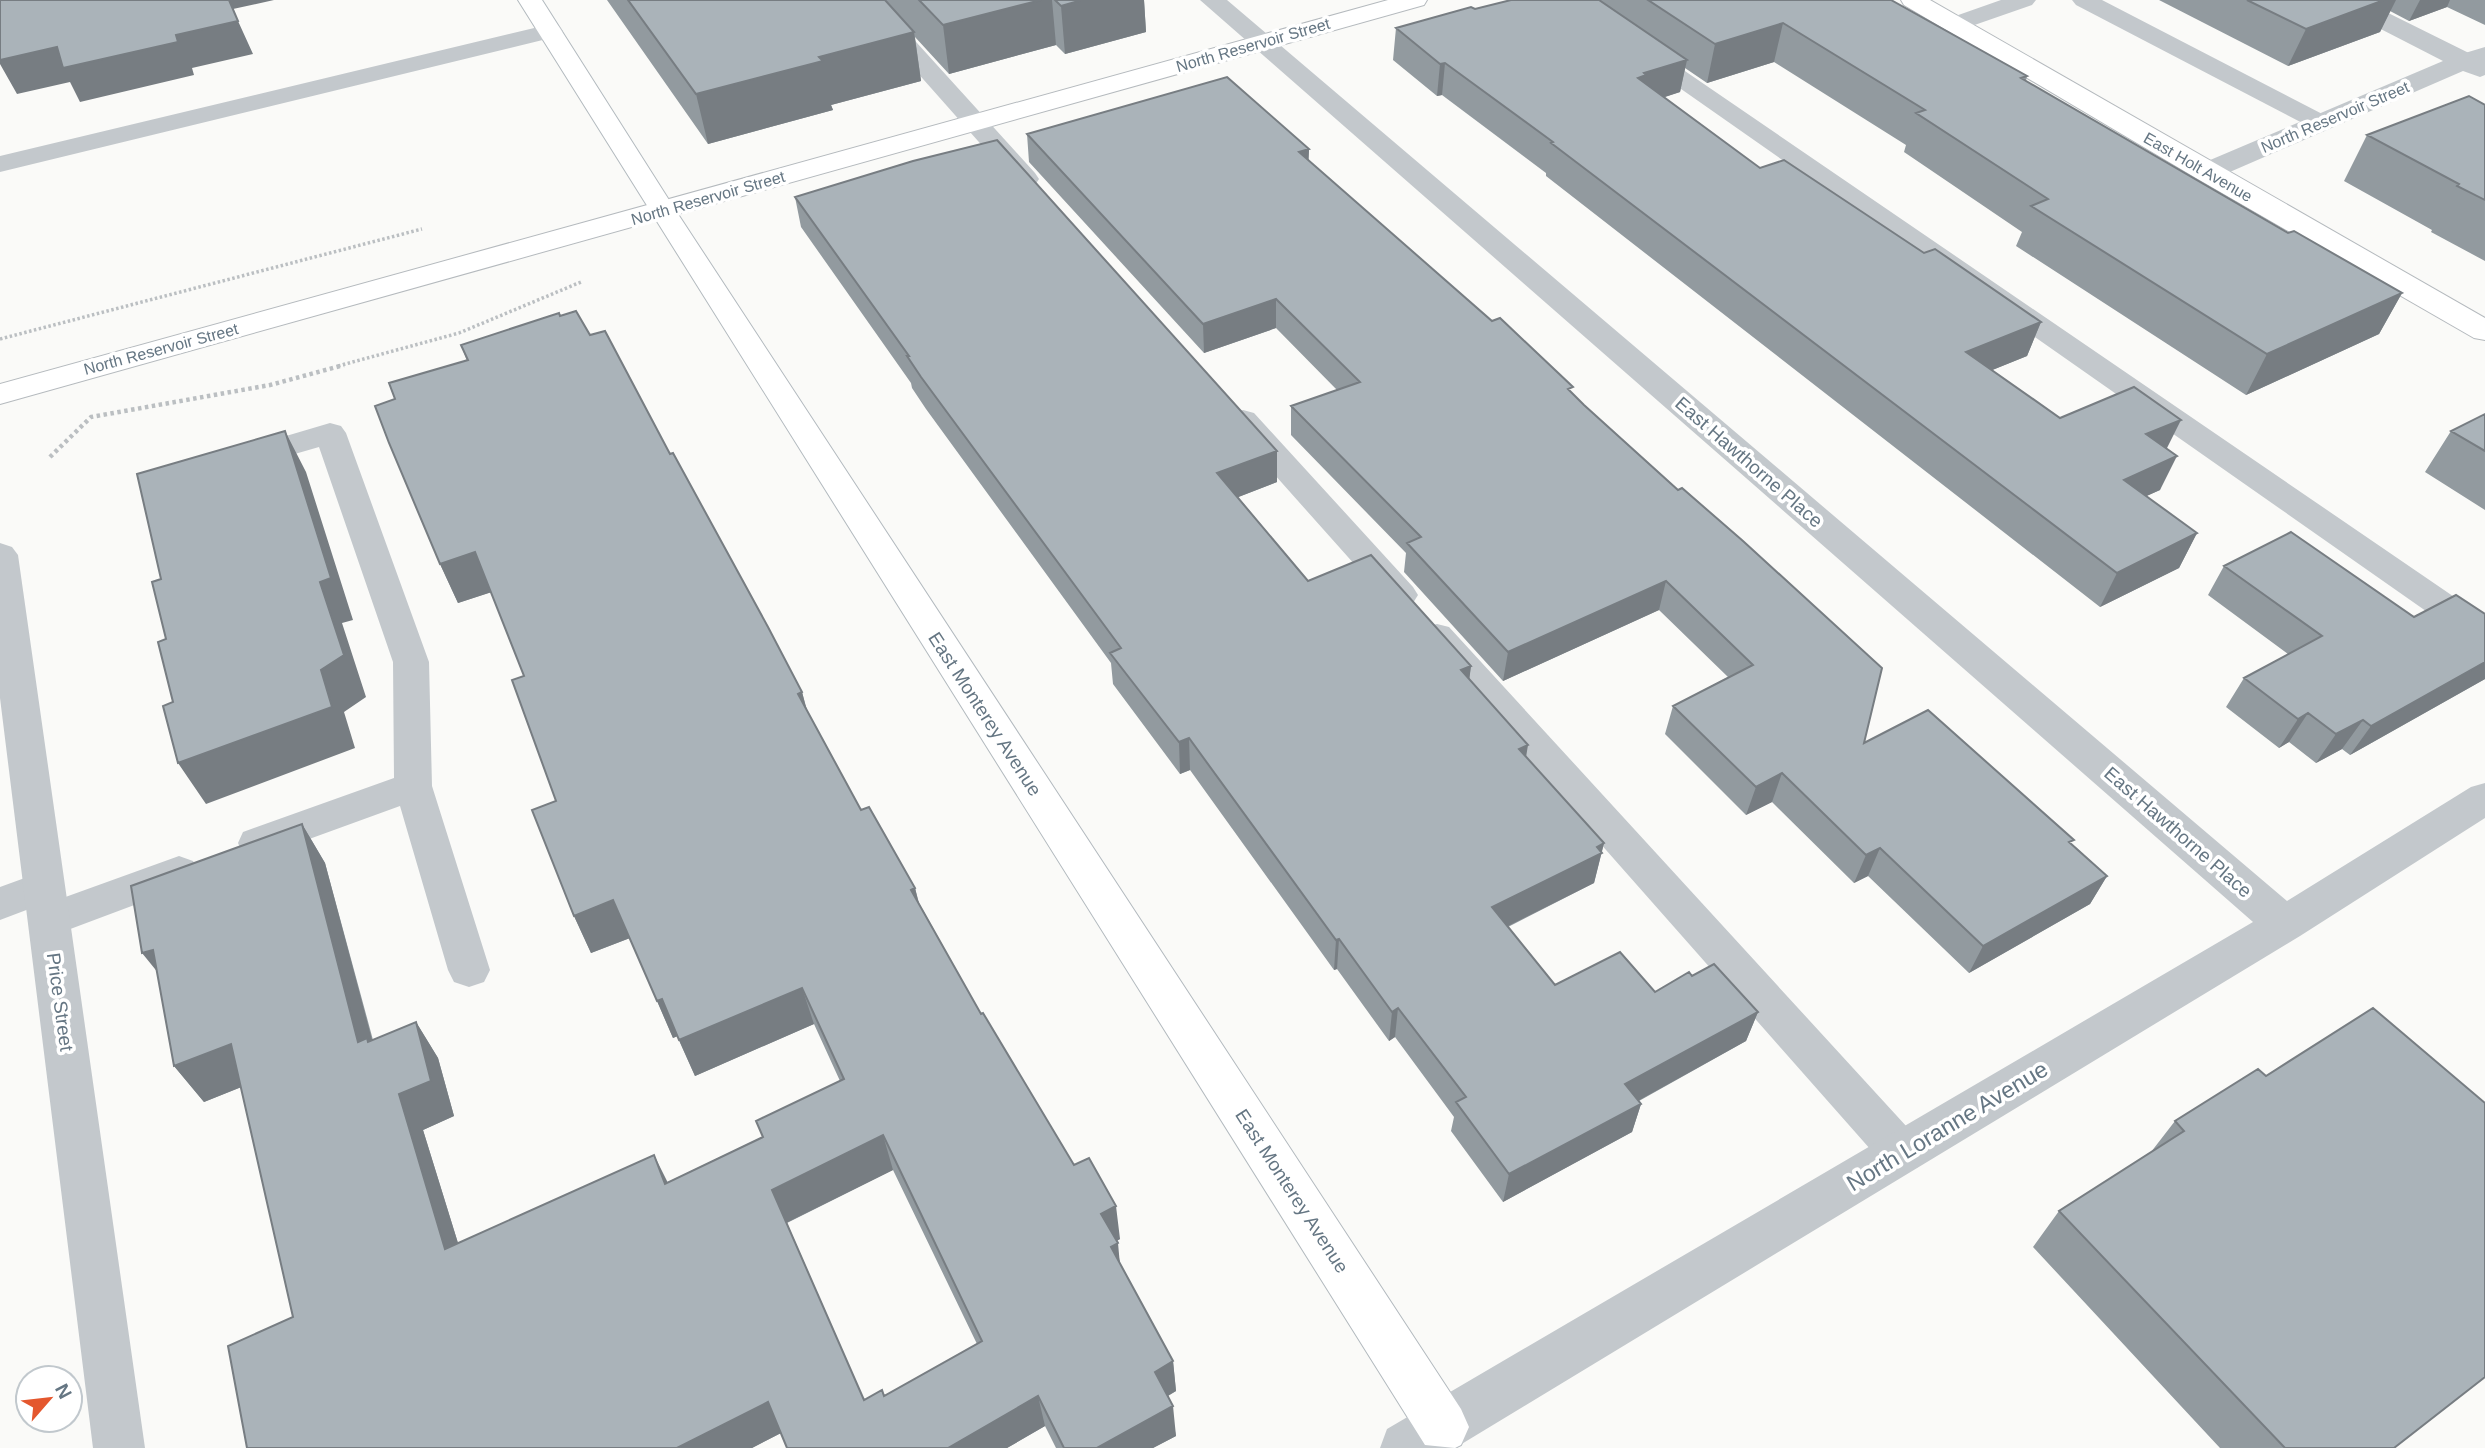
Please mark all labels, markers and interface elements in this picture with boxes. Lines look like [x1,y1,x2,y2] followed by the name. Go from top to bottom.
[1174,15,1332,75] street label: North Reservoir Street
[2258,78,2412,156] street label: North Reservoir Street
[2141,129,2255,205] street label: East Holt Avenue
[629,168,787,228] street label: North Reservoir Street
[82,320,241,378] street label: North Reservoir Street
[1671,392,1827,532] street label: East Hawthorne Place
[924,628,1046,800] street label: East Monterey Avenue
[2100,762,2256,902] street label: East Hawthorne Place
[43,951,77,1053] street label: Price Street
[1842,1056,2052,1196] street label: North Loranne Avenue
[1231,1105,1353,1277] street label: East Monterey Avenue
[14,1364,84,1434] north arrow
[51,1380,76,1402] text: N

